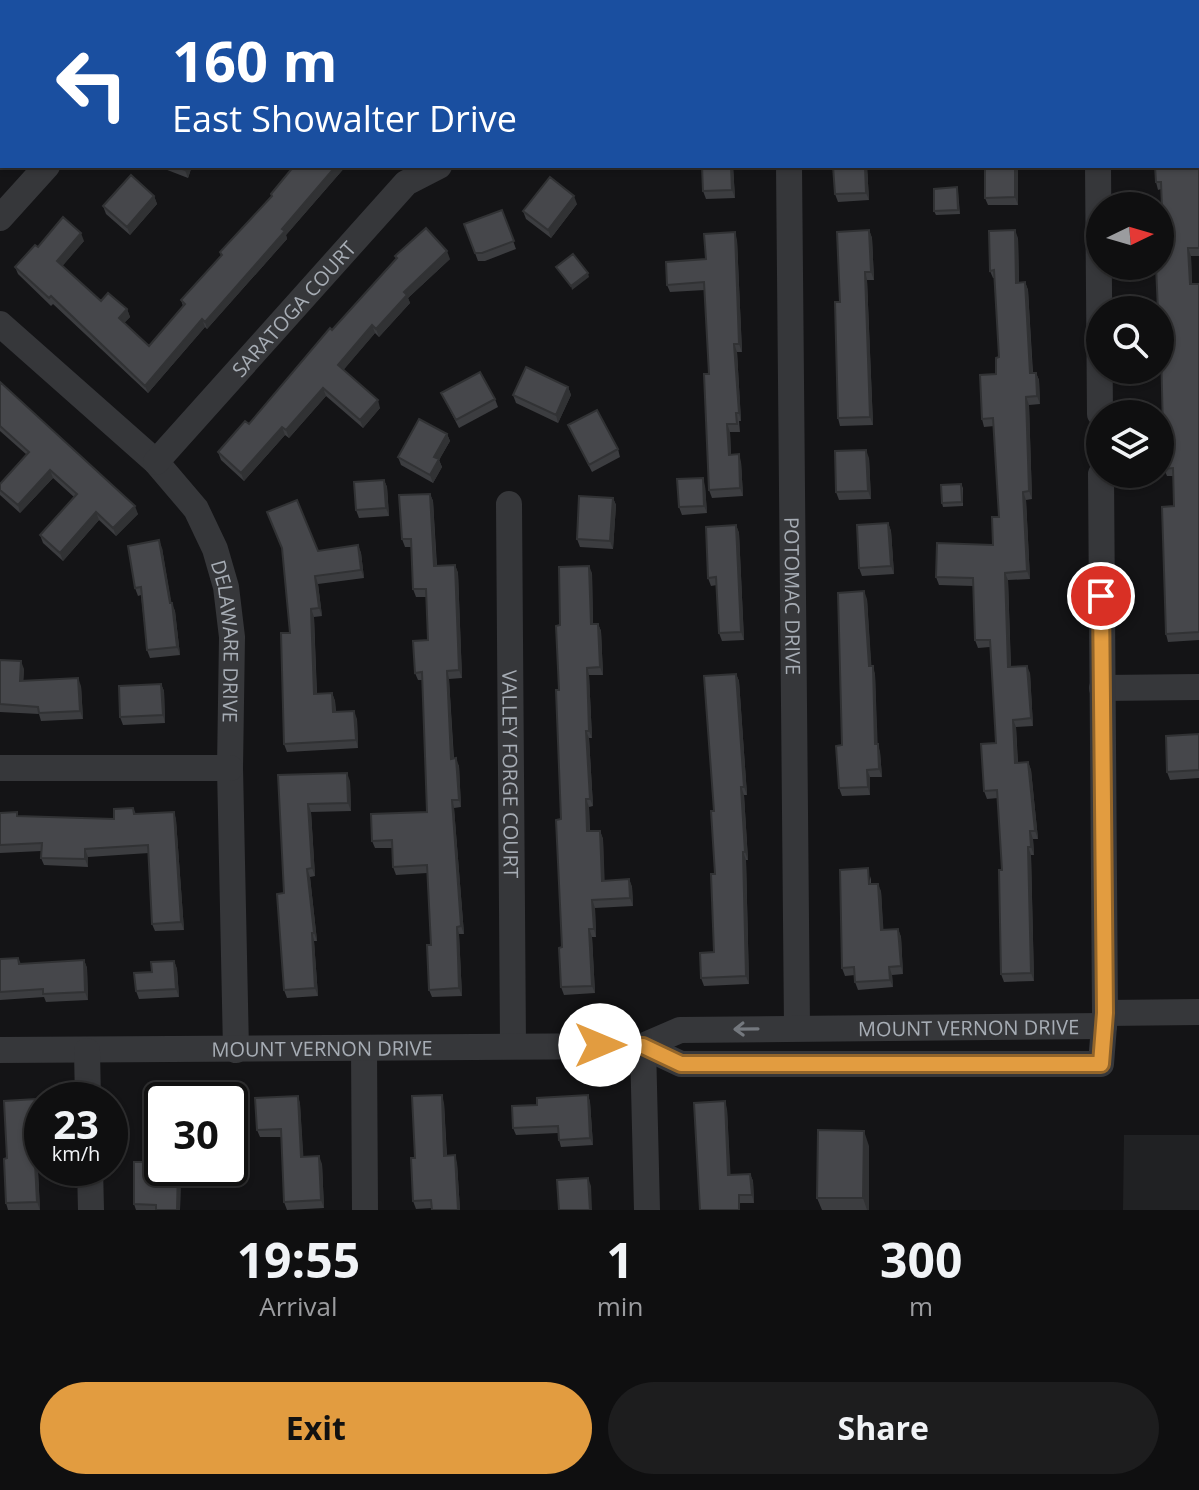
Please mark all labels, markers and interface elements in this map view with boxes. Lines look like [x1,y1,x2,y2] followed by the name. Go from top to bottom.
[172,22,338,98] text: 160 m
[40,32,144,136] icon: left
[172,94,517,143] text: East Showalter Drive
[1086,192,1174,280] north arrow
[1086,192,1174,488] map controls
[225,235,361,382] street label: SARATOGA COURT
[1086,296,1174,384] button: search
[1086,400,1174,488] button: layers
[779,517,807,675] street label: POTOMAC DRIVE
[205,556,246,723] street label: DELAWARE DRIVE
[1067,562,1135,630] pin
[1079,574,1123,618] icon: arrive
[497,670,525,878] street label: VALLEY FORGE COURT
[558,1003,642,1087] position arrow
[858,1013,1079,1042] street label: MOUNT VERNON DRIVE
[733,1021,760,1037] one-way arrow
[211,1034,433,1062] street label: MOUNT VERNON DRIVE
[144,1082,248,1186] speed limit sign: 30
[53,1096,99,1151] text: 23
[52,1140,100,1167] text: km/h
[237,1227,360,1292] text: 19:55
[606,1227,634,1292] text: 1
[880,1227,962,1292] text: 300
[259,1288,338,1324] text: Arrival
[597,1288,643,1324] text: min
[909,1288,933,1324] text: m
[40,1382,592,1474] button: Exit
[608,1382,1159,1474] button: Share

